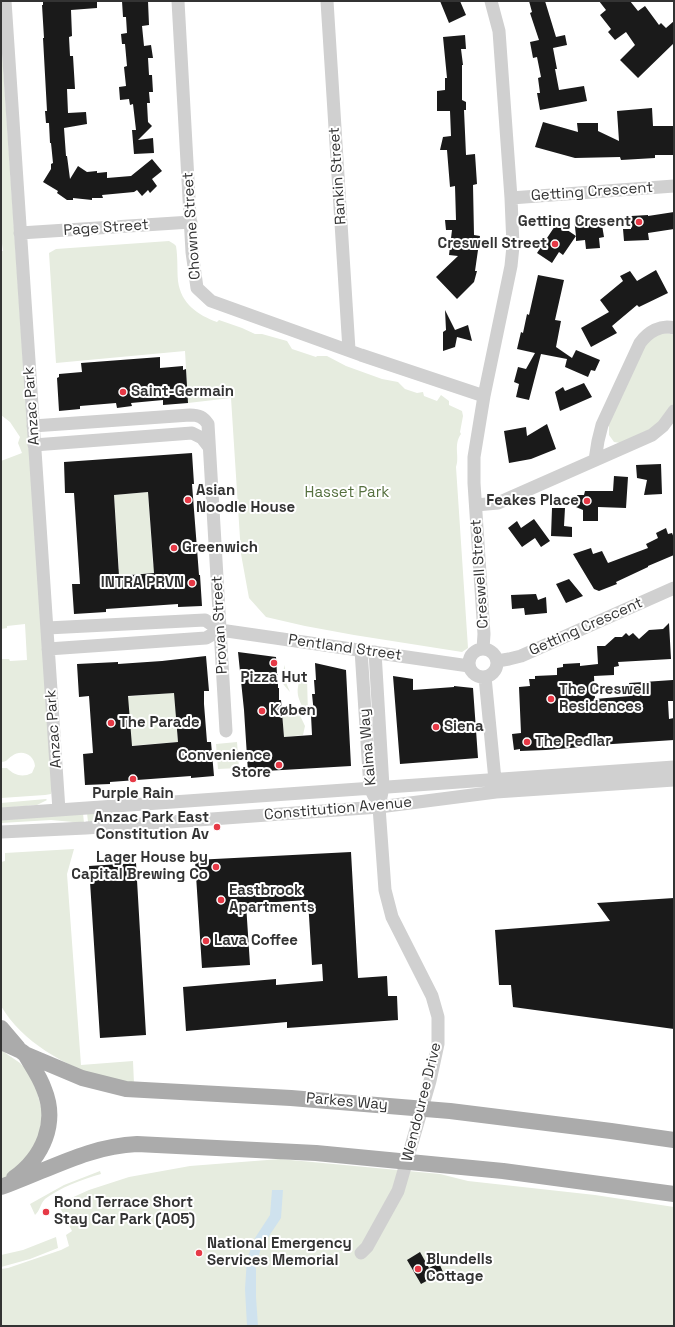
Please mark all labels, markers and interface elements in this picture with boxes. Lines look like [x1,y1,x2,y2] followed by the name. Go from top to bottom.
[326,127,350,225] street label: Rankin Street
[179,172,205,280] street label: Chowne Street
[530,179,654,205] street label: Getting Crescent
[518,213,631,231] place label: Getting Cresent
[63,216,149,240] street label: Page Street
[634,217,644,227] marker: Getting Cresent
[437,235,547,253] place label: Creswell Street
[550,239,560,249] marker: Creswell Street
[20,366,44,446] street label: Anzac Park
[131,383,234,401] place label: Saint-Germain
[118,387,128,397] marker: Saint-Germain
[196,482,295,517] place label: Asian Noodle House
[305,484,389,502] park label: Hasset Park
[486,492,579,510] place label: Feakes Place
[183,495,193,505] marker: Asian Noodle House
[582,496,592,506] marker: Feakes Place
[467,519,493,629] street label: Creswell Street
[182,539,258,557] place label: Greenwich
[169,543,179,553] marker: Greenwich
[101,574,184,592] place label: INTRA PRVN
[208,575,232,675] street label: Provan Street
[187,578,197,588] marker: INTRA PRVN
[526,594,646,660] street label: Getting Crescent
[287,631,403,665] street label: Pentland Street
[269,658,279,668] marker: Pizza Hut
[241,669,307,687] place label: Pizza Hut
[559,681,650,716] place label: The Creswell Residences
[42,689,66,769] street label: Anzac Park
[546,694,556,704] marker: The Creswell Residences
[270,702,316,720] place label: Køben
[257,706,267,716] marker: Køben
[356,708,380,786] street label: Kalma Way
[119,714,200,732] place label: The Parade
[106,718,116,728] marker: The Parade
[444,718,484,736] place label: Siena
[431,722,441,732] marker: Siena
[535,733,611,751] place label: The Pedlar
[522,737,532,747] marker: The Pedlar
[178,747,271,782] place label: Convenience Store
[274,760,284,770] marker: Convenience Store
[128,774,138,784] marker: Purple Rain
[92,785,174,803] place label: Purple Rain
[263,794,413,824] street label: Constitution Avenue
[94,809,209,844] place label: Anzac Park East Constitution Av
[212,822,222,832] marker: Anzac Park East Constitution Av
[71,849,208,884] place label: Lager House by Capital Brewing Co
[211,862,221,872] marker: Lager House by Capital Brewing Co
[229,882,315,917] place label: Eastbrook Apartments
[216,895,226,905] marker: Eastbrook Apartments
[214,932,298,950] place label: Lava Coffee
[201,936,211,946] marker: Lava Coffee
[399,1041,445,1163] street label: Wendouree Drive
[305,1089,389,1115] street label: Parkes Way
[54,1194,195,1229] place label: Rond Terrace Short Stay Car Park (A05)
[41,1207,51,1217] marker: Rond Terrace Short Stay Car Park (A05)
[207,1235,352,1270] place label: National Emergency Services Memorial
[194,1248,204,1258] marker: National Emergency Services Memorial
[426,1251,492,1286] place label: Blundells Cottage
[413,1264,423,1274] marker: Blundells Cottage

